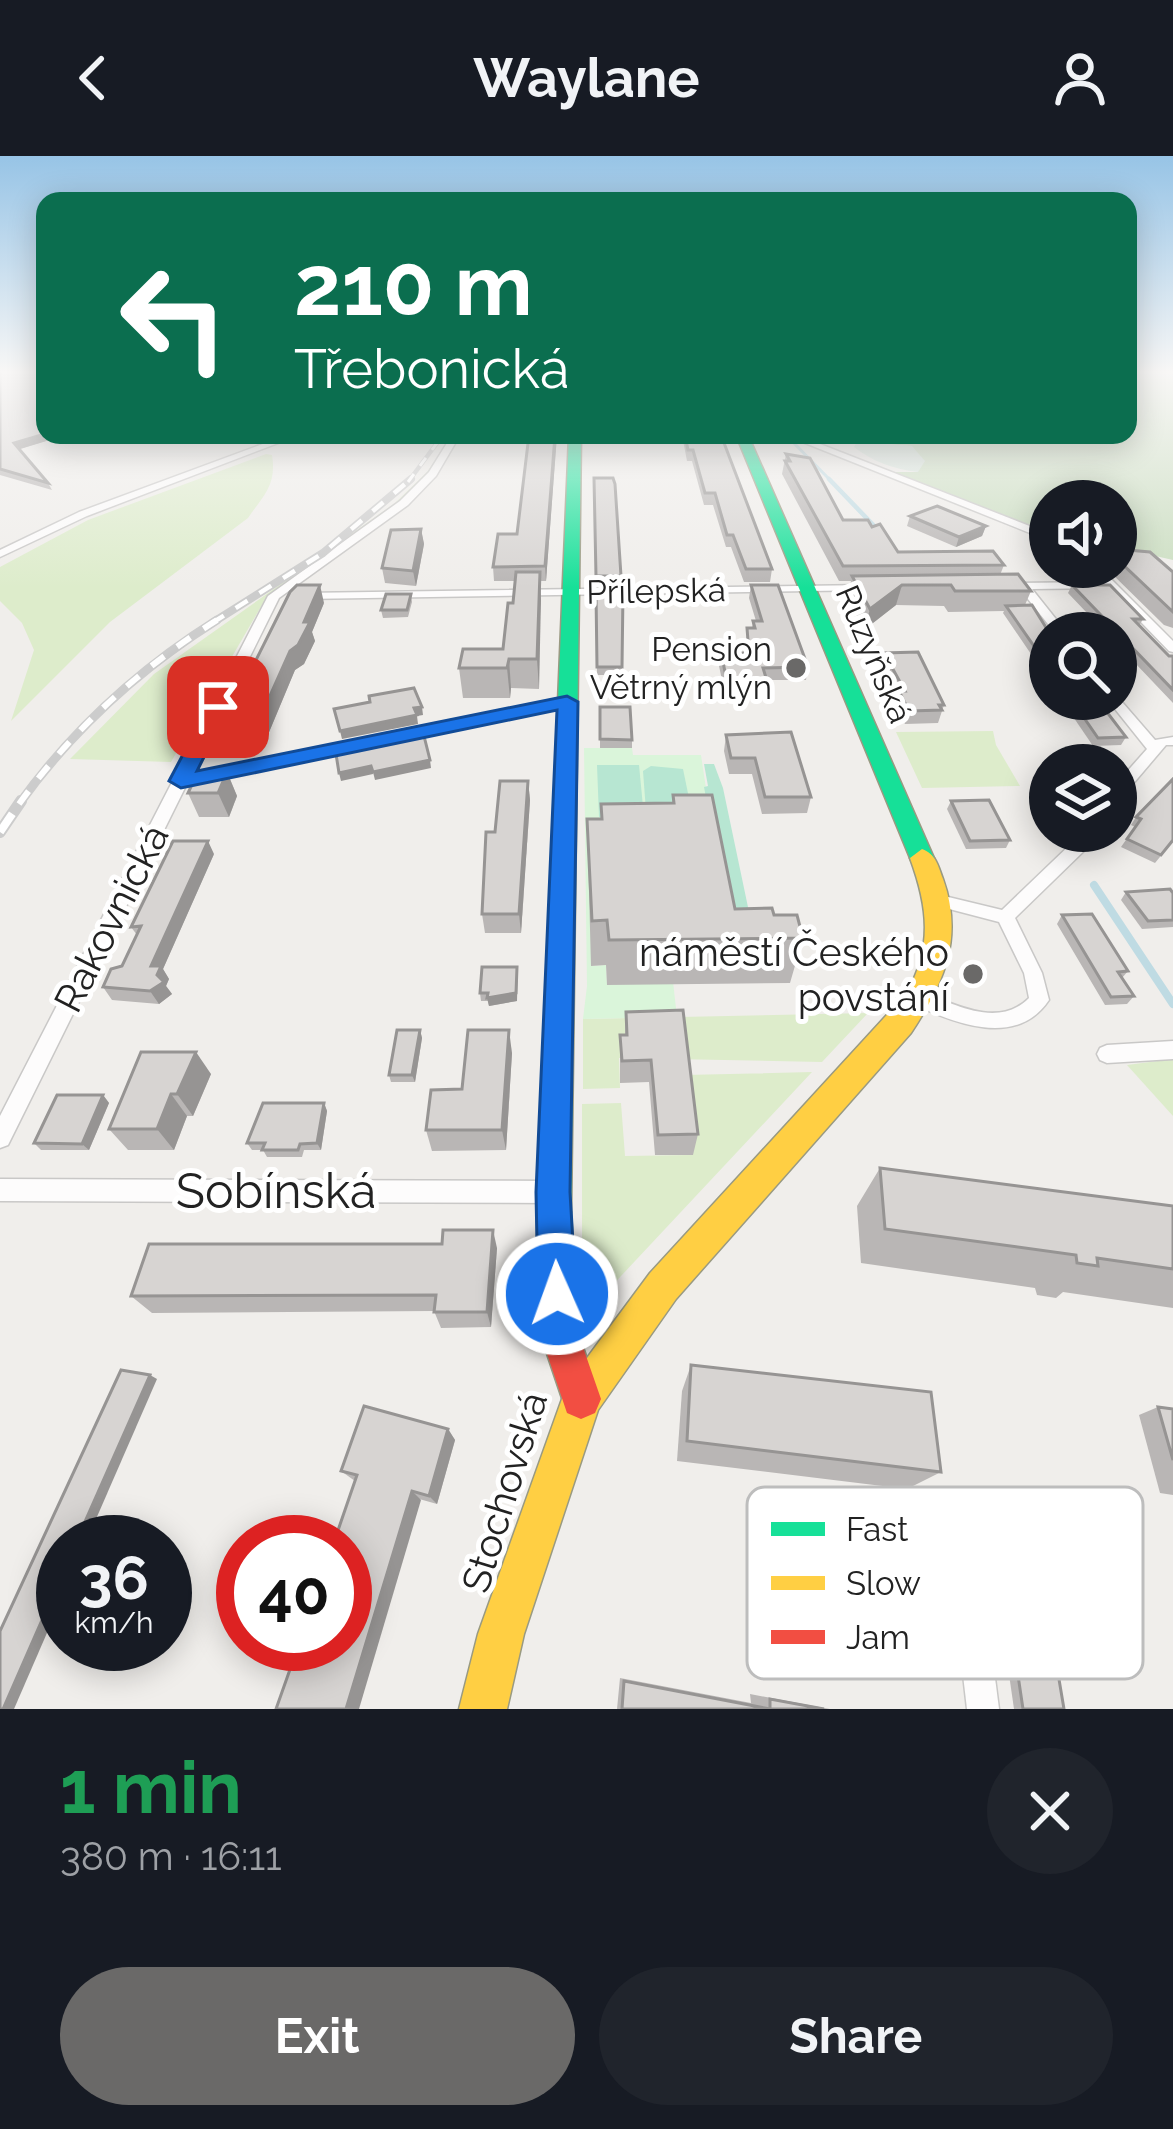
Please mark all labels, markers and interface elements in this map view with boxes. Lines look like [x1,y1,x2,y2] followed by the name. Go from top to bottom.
[60,45,126,111] icon: back
[1047,45,1113,111] icon: person
[473,46,700,110] text: Waylane
[294,236,533,335] text: 210 m
[96,240,252,396] icon: left
[294,337,569,401] text: Třebonická
[1029,480,1137,852] map controls
[1029,480,1137,588] button: sound
[586,570,726,612] street label: Přílepská
[828,579,920,729] street label: Ruzyňská
[1029,612,1137,720] button: search
[590,630,772,707] place label: Pension Větrný mlýn
[783,655,809,681] marker: Pension Větrný mlýn
[167,656,269,758] pin
[185,674,251,740] icon: arrive
[1029,744,1137,852] button: layers
[44,817,178,1019] street label: Rakovnická
[639,929,949,1020] place label: náměstí Českého povstání
[960,961,986,987] marker: náměstí Českého povstání
[176,1163,376,1219] street label: Sobínská
[494,1231,620,1357] position arrow
[452,1386,556,1598] street label: Stochovská
[747,1487,1143,1679] legend
[846,1510,908,1549] text: Fast
[216,1515,372,1671] speed limit sign: 40
[79,1543,149,1613] text: 36
[846,1564,921,1603] text: Slow
[74,1605,154,1640] text: km/h
[846,1618,910,1657] text: Jam
[60,1745,242,1830] text: 1 min
[987,1748,1113,1874] button: close
[60,1833,282,1879] text: 380 m · 16:11
[60,1967,575,2105] button: Exit
[599,1967,1113,2105] button: Share

